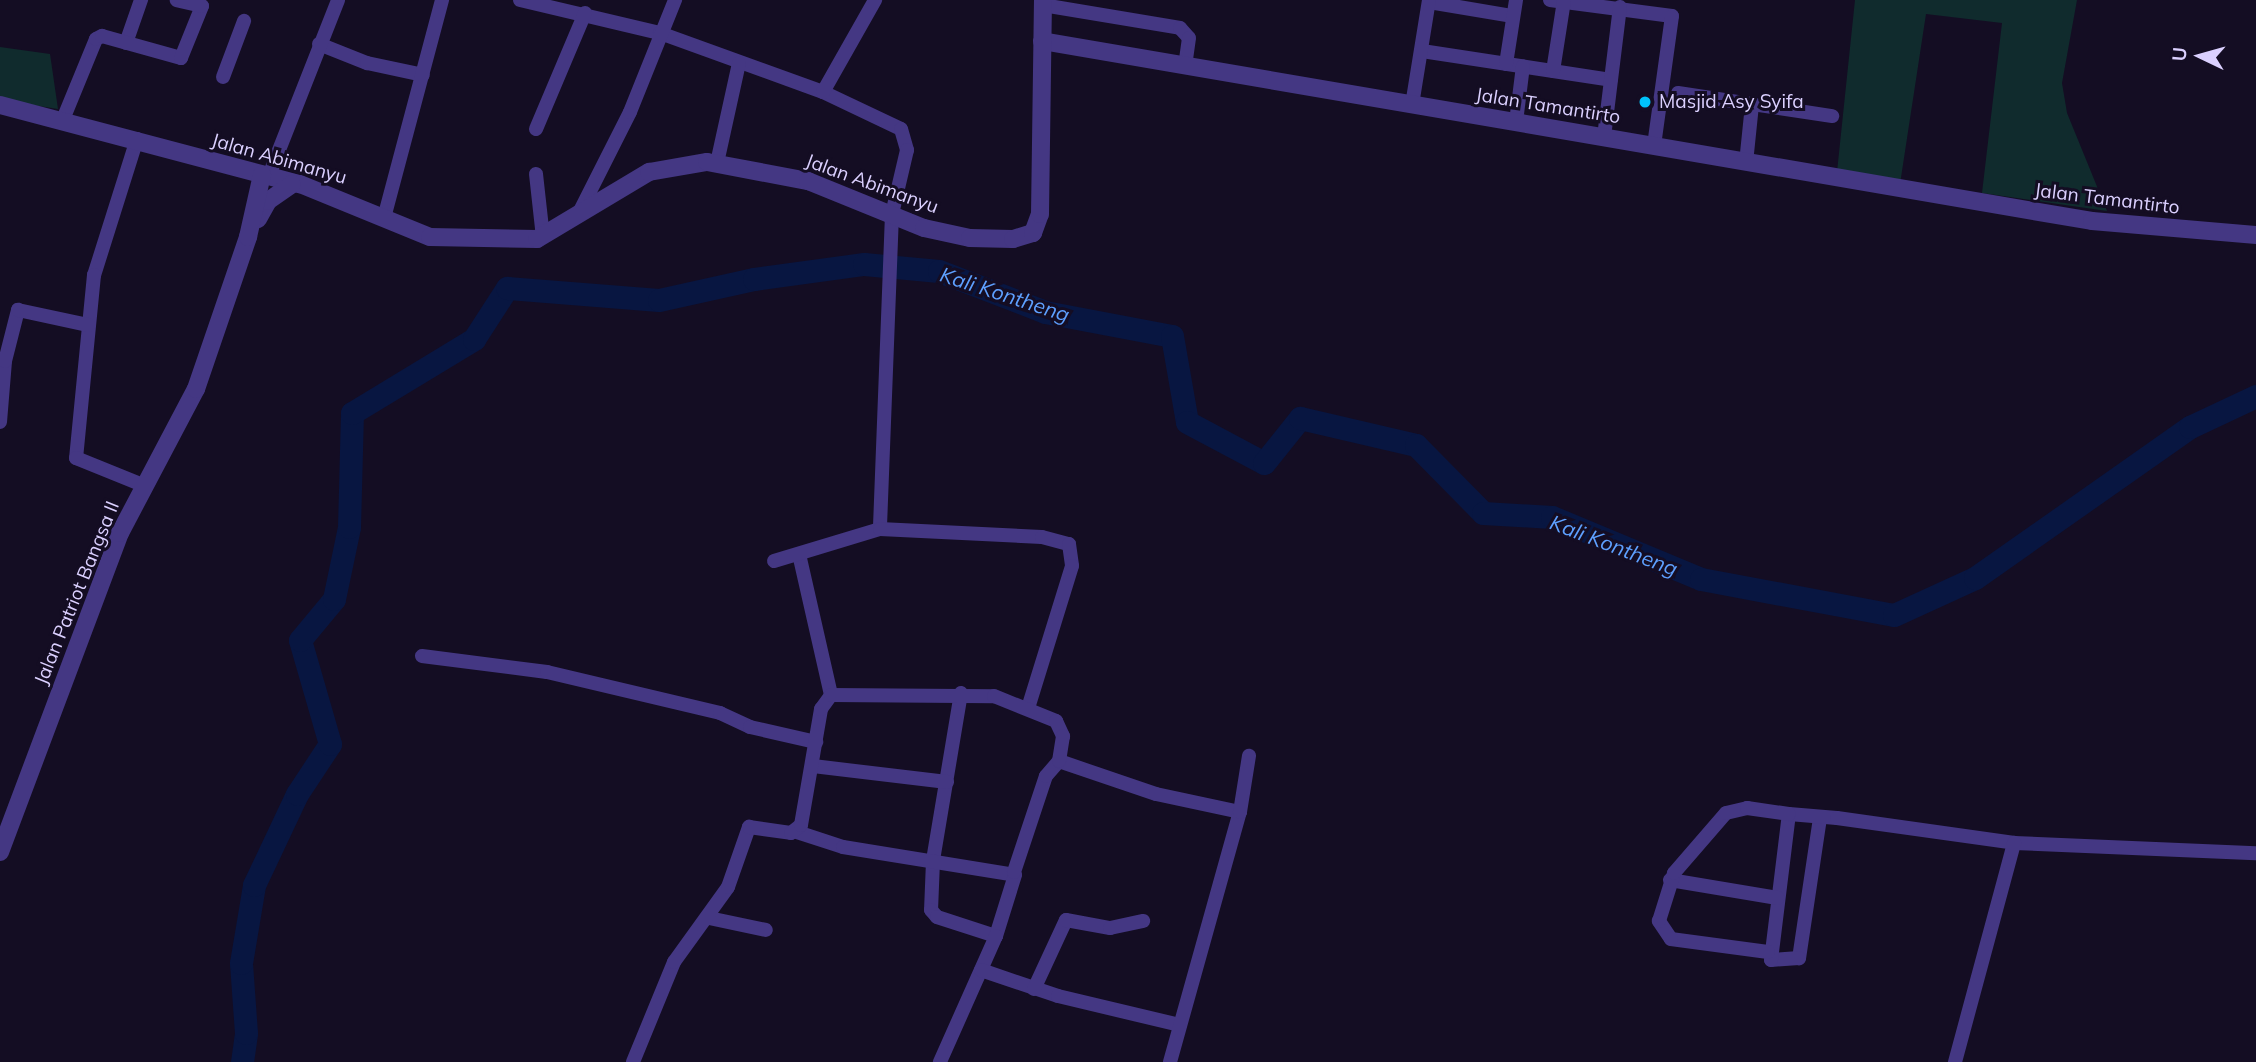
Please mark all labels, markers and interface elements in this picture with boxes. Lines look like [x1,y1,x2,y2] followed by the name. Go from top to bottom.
[2165,21,2235,91] north arrow
[2167,46,2192,62] text: U
[1474,83,1622,129] street label: Jalan Tamantirto
[1659,91,1804,113] place label: Masjid Asy Syifa
[1637,94,1653,110] marker: Masjid Asy Syifa
[209,129,349,189] street label: Jalan Abimanyu
[802,149,942,219] street label: Jalan Abimanyu
[2033,179,2181,219] street label: Jalan Tamantirto
[937,261,1073,327] water label: Kali Kontheng
[30,498,124,688] street label: Jalan Patriot Bangsa II
[1547,509,1681,581] water label: Kali Kontheng

